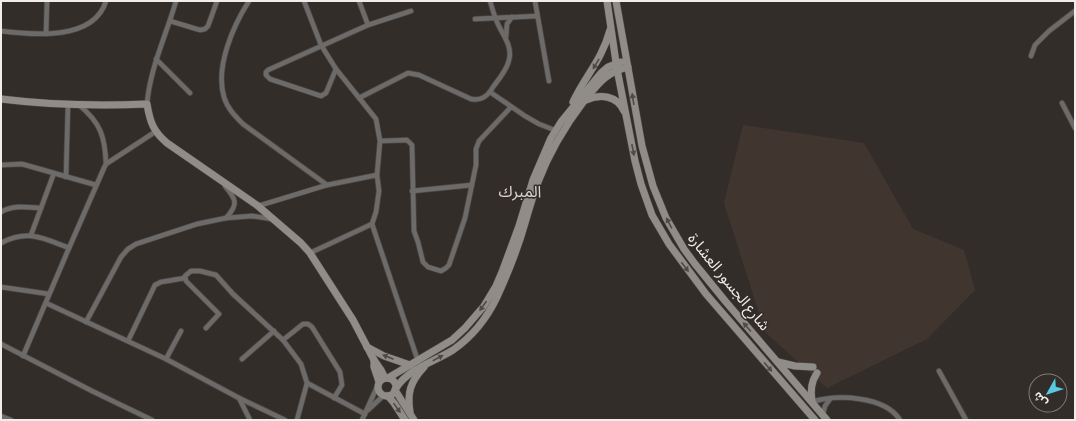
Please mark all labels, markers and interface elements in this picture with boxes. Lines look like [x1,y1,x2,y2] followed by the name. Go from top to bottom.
[592,58,599,70] one-way arrow
[630,93,636,105] one-way arrow
[630,144,636,156] one-way arrow
[499,184,541,201] district label: المبرك
[665,217,672,229] one-way arrow
[682,231,772,336] street label: شارع الجسور العشارة
[681,262,689,273] one-way arrow
[479,301,487,311] one-way arrow
[743,322,752,331] one-way arrow
[382,354,394,360] one-way arrow
[433,354,444,361] one-way arrow
[764,362,773,372] one-way arrow
[1028,373,1068,413] north arrow
[1032,389,1050,408] text: ش
[393,402,401,413] one-way arrow

